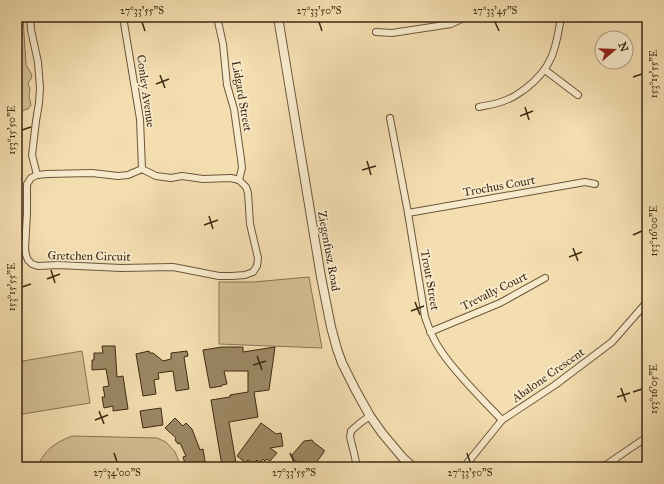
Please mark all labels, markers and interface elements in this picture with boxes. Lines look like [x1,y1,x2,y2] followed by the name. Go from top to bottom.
[120,5,164,17] text: 27°33'55"S
[297,5,342,17] text: 27°33'50"S
[473,5,518,17] text: 27°33'45"S
[594,30,634,70] north arrow
[615,40,631,54] text: N
[648,50,660,98] text: 153°15'55"E
[134,54,158,128] street label: Conley Avenue
[228,59,255,133] street label: Lidgard Street
[6,105,18,155] text: 153°15'50"E
[462,173,537,199] street label: Trochus Court
[648,205,660,257] text: 153°16'00"E
[314,210,343,292] street label: Ziegenfusz Road
[47,248,131,264] street label: Gretchen Circuit
[418,248,442,312] street label: Trout Street
[6,263,18,311] text: 153°15'55"E
[459,269,530,313] street label: Trevally Court
[508,344,587,406] street label: Abalone Crescent
[648,364,660,414] text: 153°16'05"E
[93,467,141,479] text: 27°34'00"S
[272,467,316,479] text: 27°33'55"S
[448,467,493,479] text: 27°33'50"S

